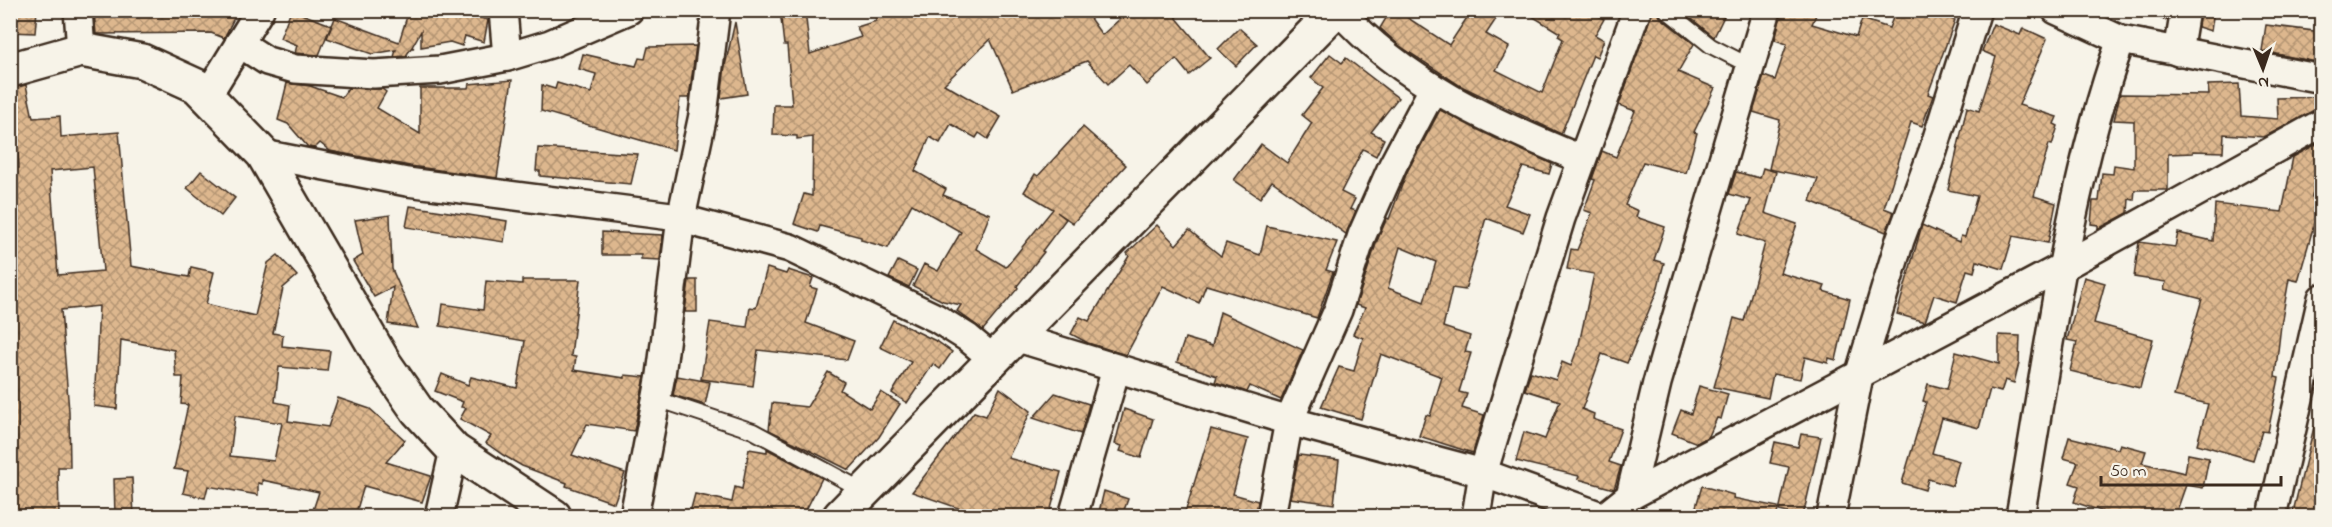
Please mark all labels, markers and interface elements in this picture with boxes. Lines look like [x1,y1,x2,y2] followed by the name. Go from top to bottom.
[2233,39,2293,99] north arrow
[2257,70,2269,94] text: N
[2101,449,2281,487] scale bar
[2110,459,2147,485] text: 50 m

